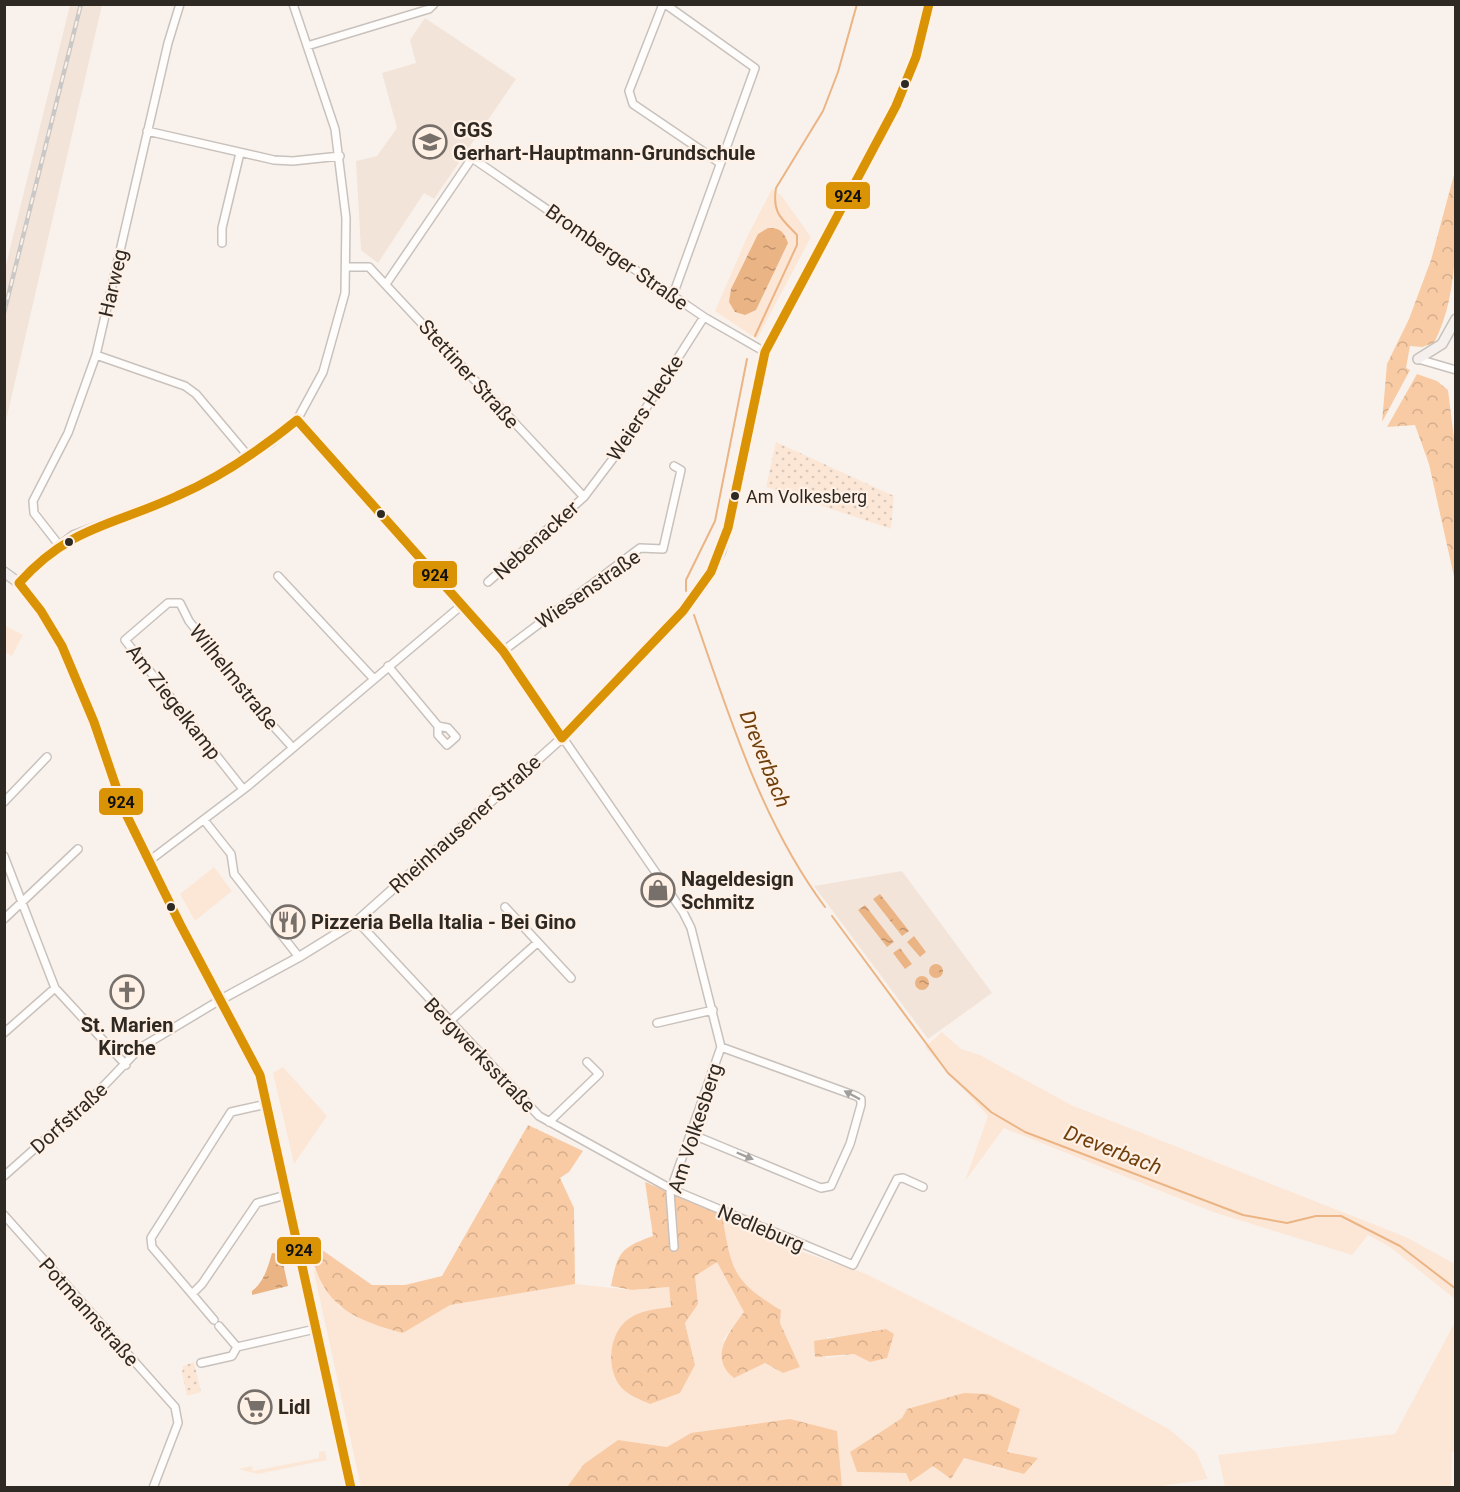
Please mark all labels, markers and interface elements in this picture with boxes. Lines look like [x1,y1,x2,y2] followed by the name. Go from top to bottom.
[899,78,911,90] unlabelled marker
[453,118,756,165] place label: GGS Gerhart-Hauptmann-Grundschule
[412,124,448,160] school or university icon: GGS Gerhart-Hauptmann-Grundschule
[825,181,871,210] line badge: 924
[834,187,862,206] text: 924
[541,199,693,315] street label: Bromberger Straße
[94,247,132,319] street label: Harweg
[414,314,524,434] street label: Stettiner Straße
[602,351,688,465] street label: Weiers Hecke
[746,486,867,507] place label: Am Volkesberg
[729,490,741,502] marker: Am Volkesberg
[488,495,584,585] street label: Nebenacker
[375,508,387,520] unlabelled marker
[63,536,75,548] unlabelled marker
[531,544,645,634] street label: Wiesenstraße
[412,560,458,589] line badge: 924
[421,566,449,585] text: 924
[184,620,284,734] street label: Wilhelmstraße
[122,640,226,764] street label: Am Ziegelkamp
[735,707,795,811] water label: Dreverbach
[384,750,546,898] street label: Rheinhausener Straße
[98,787,144,816] line badge: 924
[107,793,135,812] text: 924
[681,867,794,914] place label: Nageldesign Schmitz
[640,872,676,908] shop icon: Nageldesign Schmitz
[165,901,177,913] unlabelled marker
[270,904,306,940] restaurant icon: Pizzeria Bella Italia - Bei Gino
[311,910,576,934] place label: Pizzeria Bella Italia - Bei Gino
[109,974,145,1010] church icon: St. Marien Kirche
[419,993,541,1117] street label: Bergwerksstraße
[81,1013,173,1060] place label: St. Marien Kirche
[663,1060,727,1196] street label: Am Volkesberg
[26,1077,112,1159] street label: Dorfstraße
[843,1091,861,1101] one-way arrow
[1061,1120,1165,1180] water label: Dreverbach
[736,1152,754,1161] one-way arrow
[714,1199,808,1257] street label: Nedleburg
[276,1236,322,1265] line badge: 924
[285,1241,313,1260] text: 924
[34,1253,144,1371] street label: Potmannstraße
[237,1389,273,1425] supermarket icon: Lidl
[278,1395,311,1419] place label: Lidl

